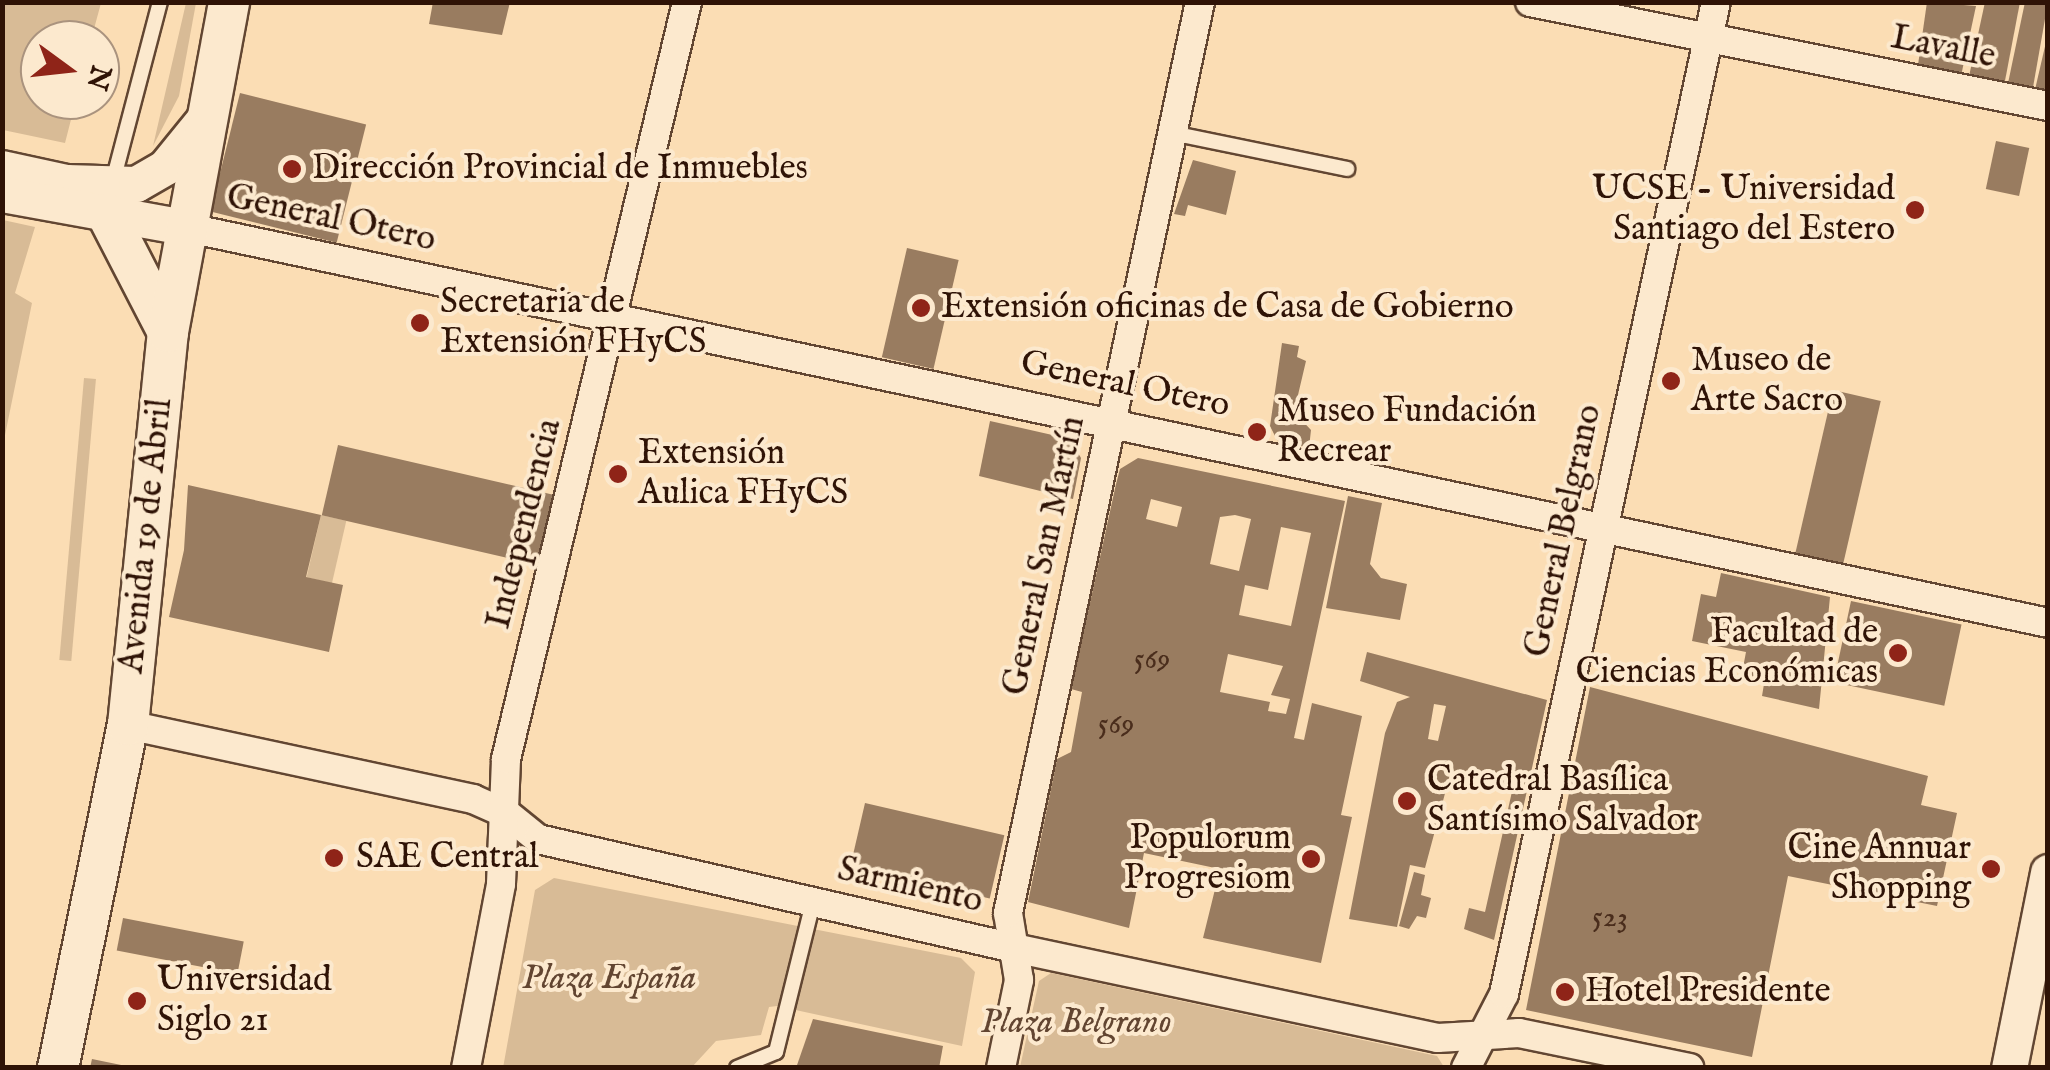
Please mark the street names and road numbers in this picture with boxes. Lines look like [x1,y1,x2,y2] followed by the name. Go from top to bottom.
[1887,17,1999,79] street label: Lavalle
[223,176,439,262] street label: General Otero
[1017,342,1233,428] street label: General Otero
[112,397,182,675] street label: Avenida 19 de Abril
[1517,401,1611,661] street label: General Belgrano
[995,413,1095,699] street label: General San Martín
[479,415,571,633] street label: Independencia
[833,849,987,923] street label: Sarmiento

